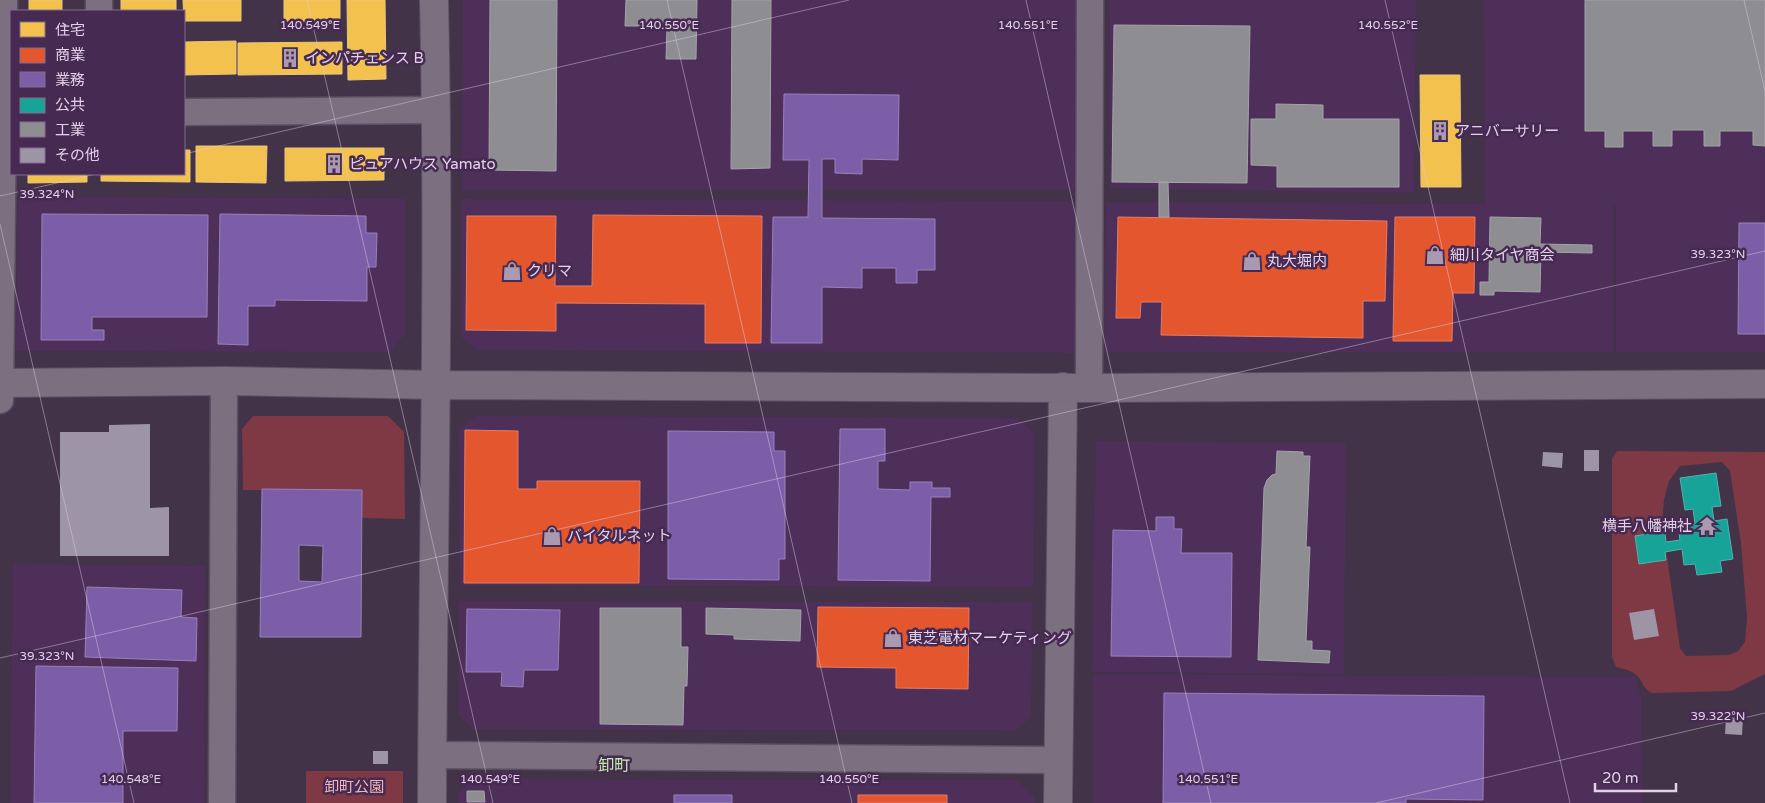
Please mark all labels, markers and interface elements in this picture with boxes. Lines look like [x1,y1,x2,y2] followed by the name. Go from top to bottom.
[10,10,185,175] legend
[280,18,341,32] text: 140.549°E
[639,18,700,32] text: 140.550°E
[998,18,1059,32] text: 140.551°E
[1358,18,1419,32] text: 140.552°E
[55,21,85,39] text: 住宅
[55,46,85,64] text: 商業
[279,47,301,69] building icon: インパチェンス B
[305,49,424,67] place label: インパチェンス B
[55,71,85,89] text: 業務
[55,96,85,114] text: 公共
[1429,120,1451,142] building icon: アニバーサリー
[55,121,85,139] text: 工業
[1455,122,1559,140] place label: アニバーサリー
[55,146,100,164] text: その他
[323,153,345,175] building icon: ピュアハウス Yamato
[349,155,496,173] place label: ピュアハウス Yamato
[20,187,74,201] text: 39.324°N
[1424,244,1446,266] shop icon: 細川タイヤ商会
[1450,246,1555,264] place label: 細川タイヤ商会
[1691,247,1745,261] text: 39.323°N
[1241,250,1263,272] shop icon: 丸大堀内
[1267,252,1327,270] place label: 丸大堀内
[501,260,523,282] shop icon: クリマ
[527,262,572,280] place label: クリマ
[1696,515,1718,537] temple icon: 横手八幡神社
[1602,517,1692,535] place label: 横手八幡神社
[541,525,563,547] shop icon: バイタルネット
[567,527,671,545] place label: バイタルネット
[882,627,904,649] shop icon: 東芝電材マーケティング
[908,629,1072,647] place label: 東芝電材マーケティング
[20,649,74,663] text: 39.323°N
[1691,709,1745,723] text: 39.322°N
[598,756,630,776] district label: 卸町
[1595,760,1676,792] scale bar
[1602,769,1639,787] text: 20 m
[101,772,162,786] text: 140.548°E
[460,772,521,786] text: 140.549°E
[819,772,880,786] text: 140.550°E
[1178,772,1239,786] text: 140.551°E
[324,778,384,796] park label: 卸町公園

